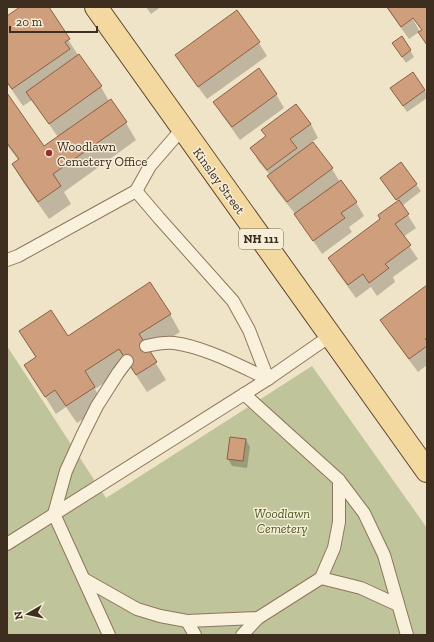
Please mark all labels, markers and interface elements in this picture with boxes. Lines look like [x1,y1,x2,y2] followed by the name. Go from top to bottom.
[10,8,97,34] scale bar
[16,15,43,29] text: 20 m
[57,139,147,169] place label: Woodlawn Cemetery Office
[190,145,248,217] street label: Kinsley Street
[44,148,54,158] marker: Woodlawn Cemetery Office
[239,229,283,249] road number: NH 111
[254,506,310,536] park label: Woodlawn Cemetery
[8,594,48,634] north arrow
[11,610,26,621] text: N

